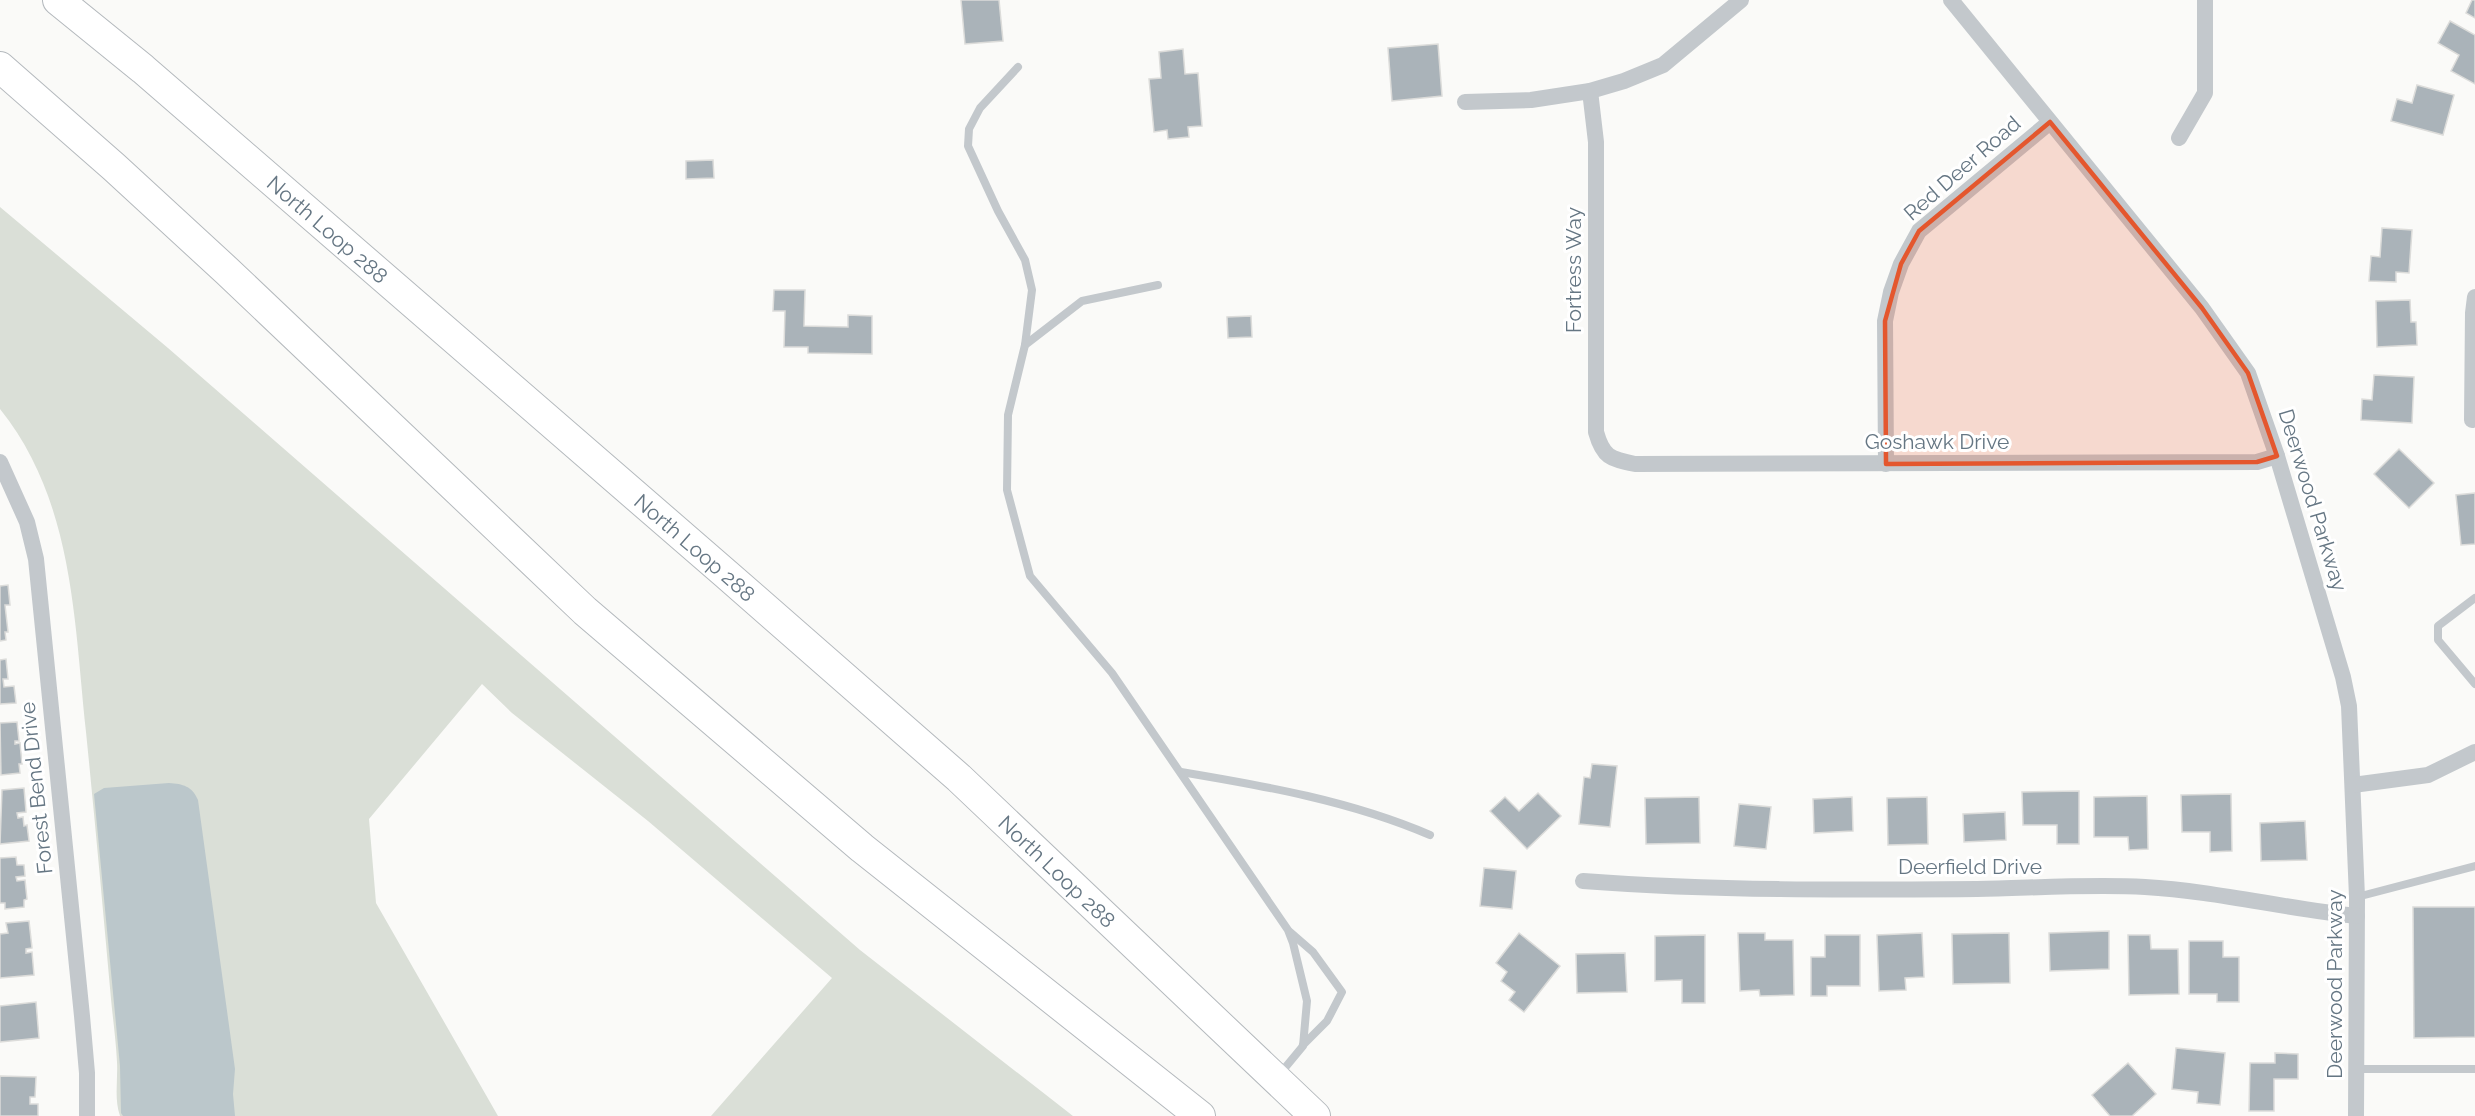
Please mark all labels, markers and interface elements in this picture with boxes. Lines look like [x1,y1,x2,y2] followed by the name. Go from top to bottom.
[1899,111,2025,225] street label: Red Deer Road
[262,170,393,288] street label: North Loop 288
[1561,207,1586,333] street label: Fortress Way
[2273,406,2353,594] street label: Deerwood Parkway
[1865,429,2009,454] street label: Goshawk Drive
[630,488,761,607] street label: North Loop 288
[15,701,57,875] street label: Forest Bend Drive
[994,810,1121,933] street label: North Loop 288
[1898,854,2042,879] street label: Deerfield Drive
[2322,889,2347,1079] street label: Deerwood Parkway

